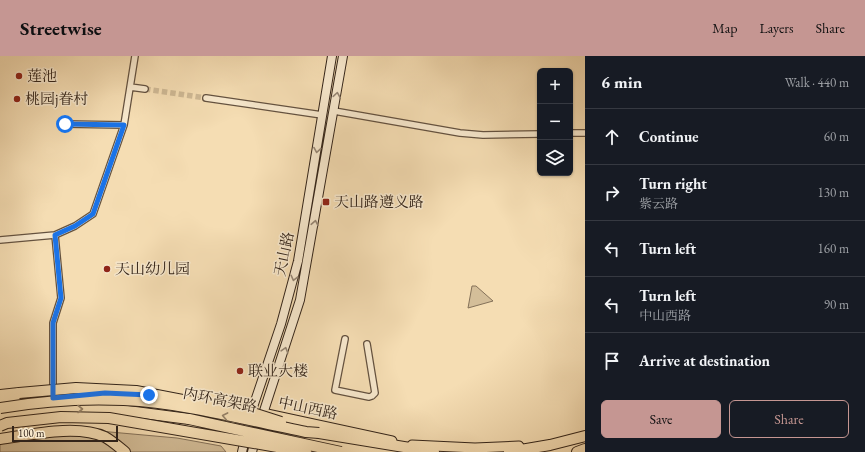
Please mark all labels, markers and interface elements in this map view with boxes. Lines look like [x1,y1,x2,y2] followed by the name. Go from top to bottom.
[20,16,102,41] text: Streetwise
[712,19,737,37] text: Map
[759,19,794,37] text: Layers
[816,19,845,37] text: Share
[27,66,57,85] place label: 莲池
[537,68,573,176] map controls
[537,68,573,104] button: +
[14,71,24,81] marker: 莲池
[601,71,642,93] text: 6 min
[785,74,849,91] text: Walk · 440 m
[25,89,88,108] place label: 桃园j眷村
[332,92,341,98] one-way arrow
[12,94,22,104] marker: 桃园j眷村
[537,104,573,140] button: −
[56,115,74,133] route start
[601,126,623,148] icon: ahead
[639,127,699,146] text: Continue
[824,128,849,145] text: 60 m
[537,140,573,176] button: layers
[313,147,322,153] one-way arrow
[639,174,707,193] text: Turn right
[601,182,623,204] icon: right
[818,184,849,201] text: 130 m
[334,192,424,211] place label: 天山路遵义路
[639,195,678,212] text: 紫云路
[321,197,331,207] marker: 天山路遵义路
[310,220,318,226] one-way arrow
[270,230,297,278] street label: 天山路
[601,238,623,260] icon: left
[639,239,696,258] text: Turn left
[818,240,849,257] text: 160 m
[115,259,190,278] place label: 天山幼儿园
[102,264,112,274] marker: 天山幼儿园
[290,274,298,281] one-way arrow
[639,286,696,305] text: Turn left
[601,294,623,316] icon: left
[824,296,849,313] text: 90 m
[639,307,691,324] text: 中山西路
[280,346,289,353] one-way arrow
[601,350,623,372] icon: arrive
[639,351,770,370] text: Arrive at destination
[248,361,308,380] place label: 联业大楼
[235,366,245,376] marker: 联业大楼
[181,383,259,416] street label: 内环高架路
[140,386,158,404] route end
[277,392,339,423] street label: 中山西路
[601,400,721,438] button: Save
[729,400,849,438] button: Share
[77,405,83,413] one-way arrow
[222,413,228,421] one-way arrow
[12,424,118,443] scale bar
[18,426,45,440] text: 100 m

